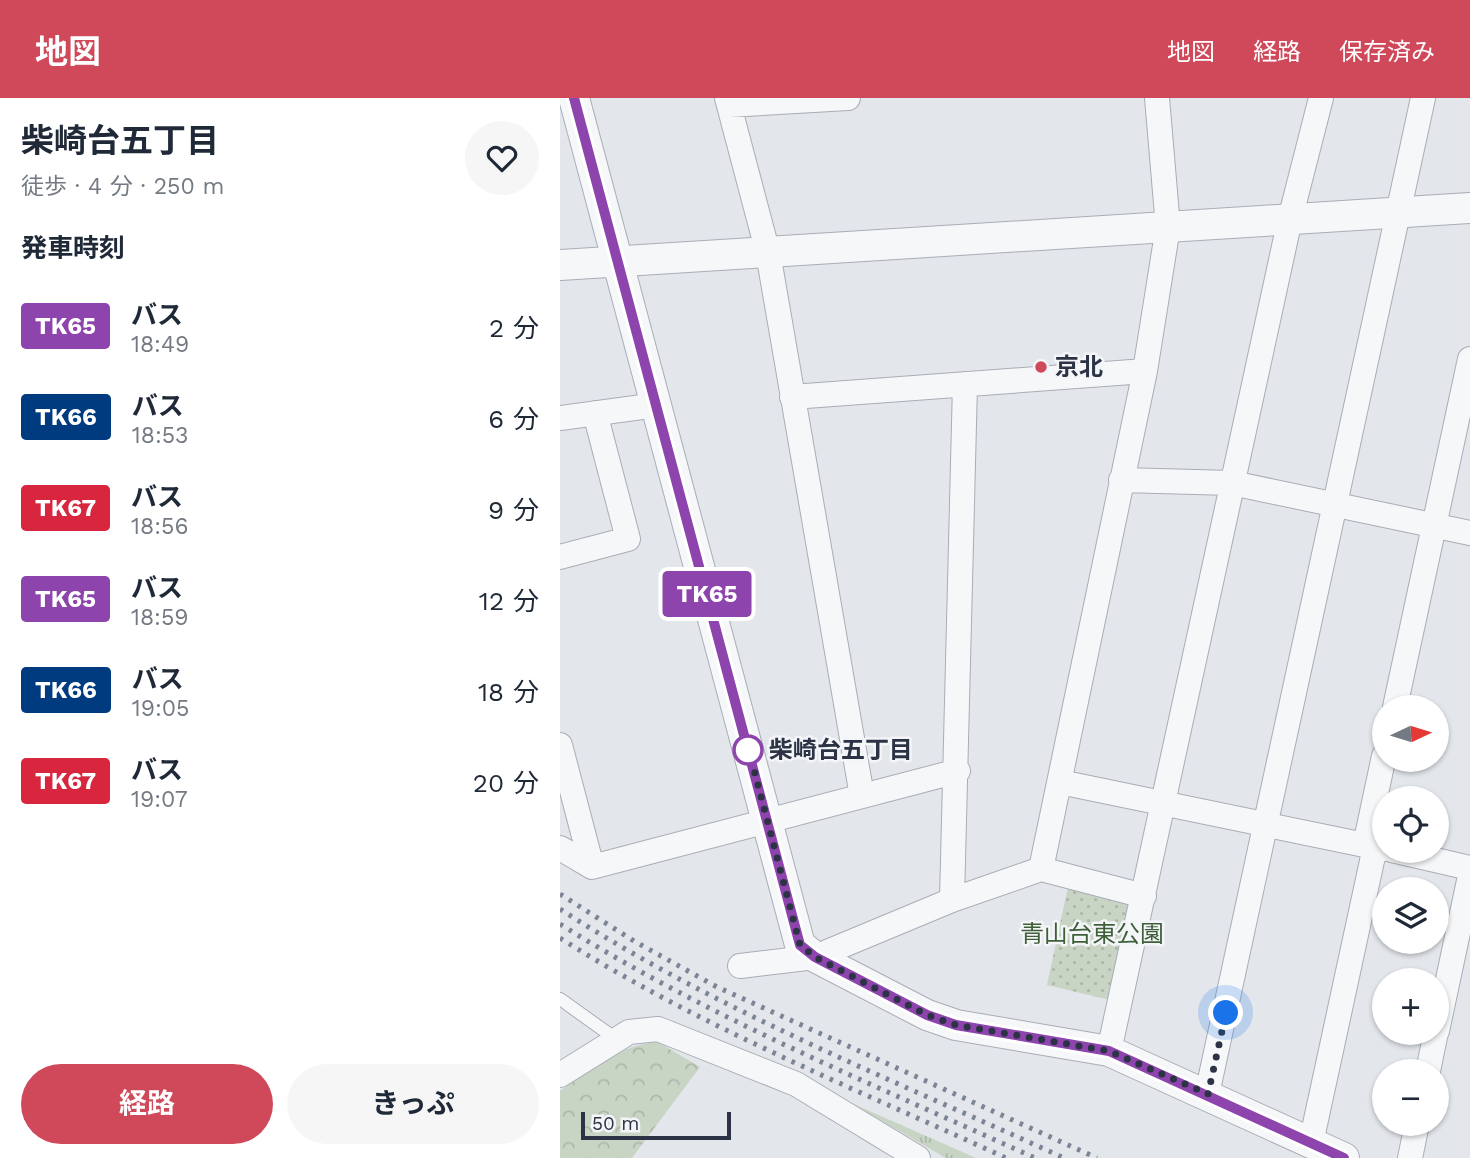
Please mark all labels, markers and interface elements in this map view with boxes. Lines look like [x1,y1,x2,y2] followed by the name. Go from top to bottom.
[35,32,101,71] text: 地図
[1167,38,1215,66] text: 地図
[1253,38,1301,66] text: 経路
[1339,38,1435,66] text: 保存済み
[21,121,219,160] text: 柴崎台五丁目
[465,121,539,195] button: heart
[21,173,225,200] text: 徒歩 · 4 分 · 250 m
[21,233,125,263] text: 発車時刻
[131,300,183,330] text: バス
[35,312,96,340] text: TK65
[489,313,539,343] text: 2 分
[131,331,189,358] text: 18:49
[1055,353,1103,381] place label: 京北
[1033,359,1049,375] marker: 京北
[132,391,184,421] text: バス
[35,403,97,431] text: TK66
[488,404,539,434] text: 6 分
[132,422,189,449] text: 18:53
[131,482,183,512] text: バス
[35,494,96,522] text: TK67
[488,495,539,525] text: 9 分
[131,513,188,540] text: 18:56
[658,571,756,617] line badge: TK65
[131,573,183,603] text: バス
[677,580,737,608] text: TK65
[35,585,96,613] text: TK65
[479,586,539,616] text: 12 分
[131,604,189,631] text: 18:59
[132,664,184,694] text: バス
[35,676,97,704] text: TK66
[478,677,539,707] text: 18 分
[132,695,189,722] text: 19:05
[1372,695,1449,772] north arrow
[1372,695,1449,1136] map controls
[733,735,763,765] marker: 柴崎台五丁目
[769,736,913,764] place label: 柴崎台五丁目
[131,755,183,785] text: バス
[35,767,96,795] text: TK67
[473,768,539,798] text: 20 分
[131,786,188,813] text: 19:07
[1372,786,1449,863] button: locate
[1372,877,1449,954] button: layers
[1020,920,1164,948] park label: 青山台東公園
[1372,968,1449,1045] button: +
[1208,995,1243,1030] your location
[1372,1059,1449,1136] button: −
[21,1064,273,1144] button: 経路
[287,1064,539,1144] button: きっぷ
[581,1109,732,1141] scale bar
[592,1112,639,1135] text: 50 m

